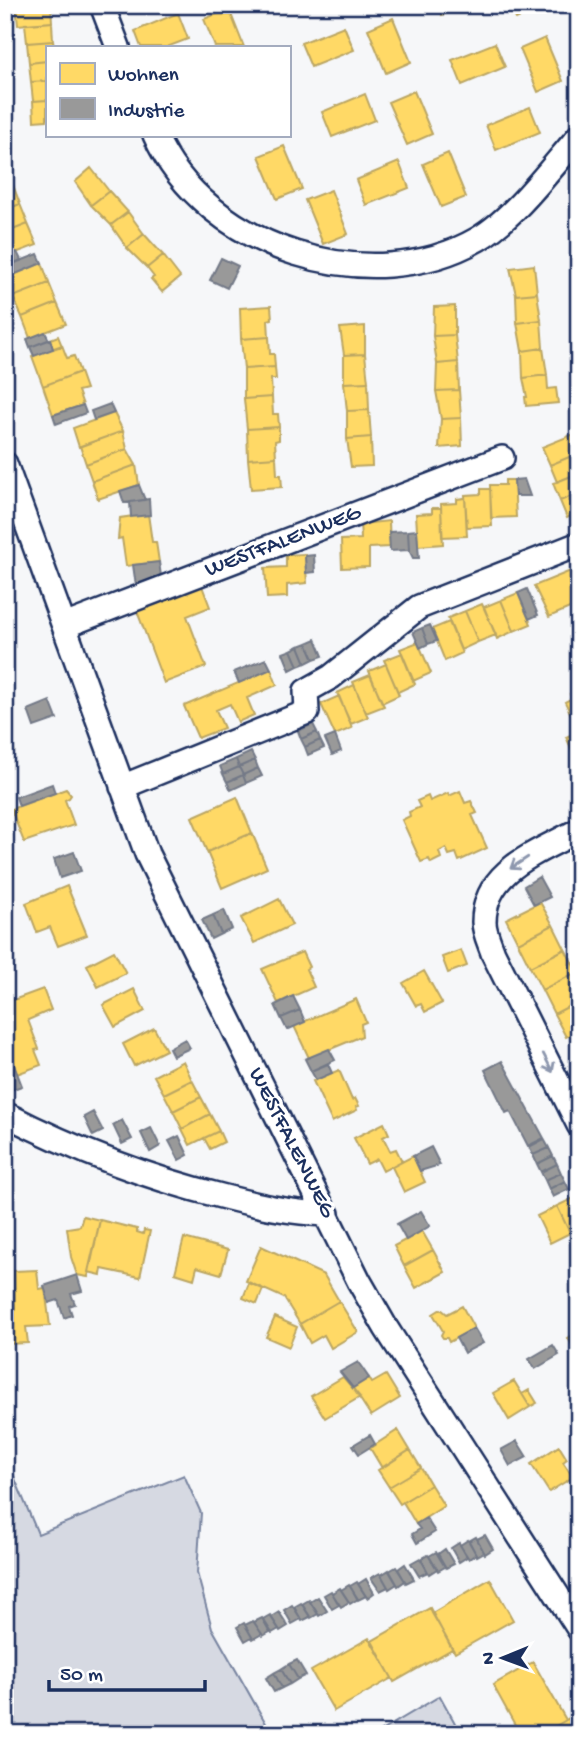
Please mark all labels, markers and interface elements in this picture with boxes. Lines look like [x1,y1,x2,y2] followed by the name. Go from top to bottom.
[46,46,290,136] legend
[108,64,179,89] text: Wohnen
[108,100,185,125] text: Industrie
[201,499,366,584] street label: WESTFALENWEG
[510,856,529,870] one-way arrow
[541,1052,555,1073] one-way arrow
[242,1063,341,1224] street label: WESTFALENWEG
[468,1624,538,1694] north arrow
[49,1648,205,1692] scale bar
[478,1652,501,1665] text: N
[60,1664,103,1689] text: 50 m

